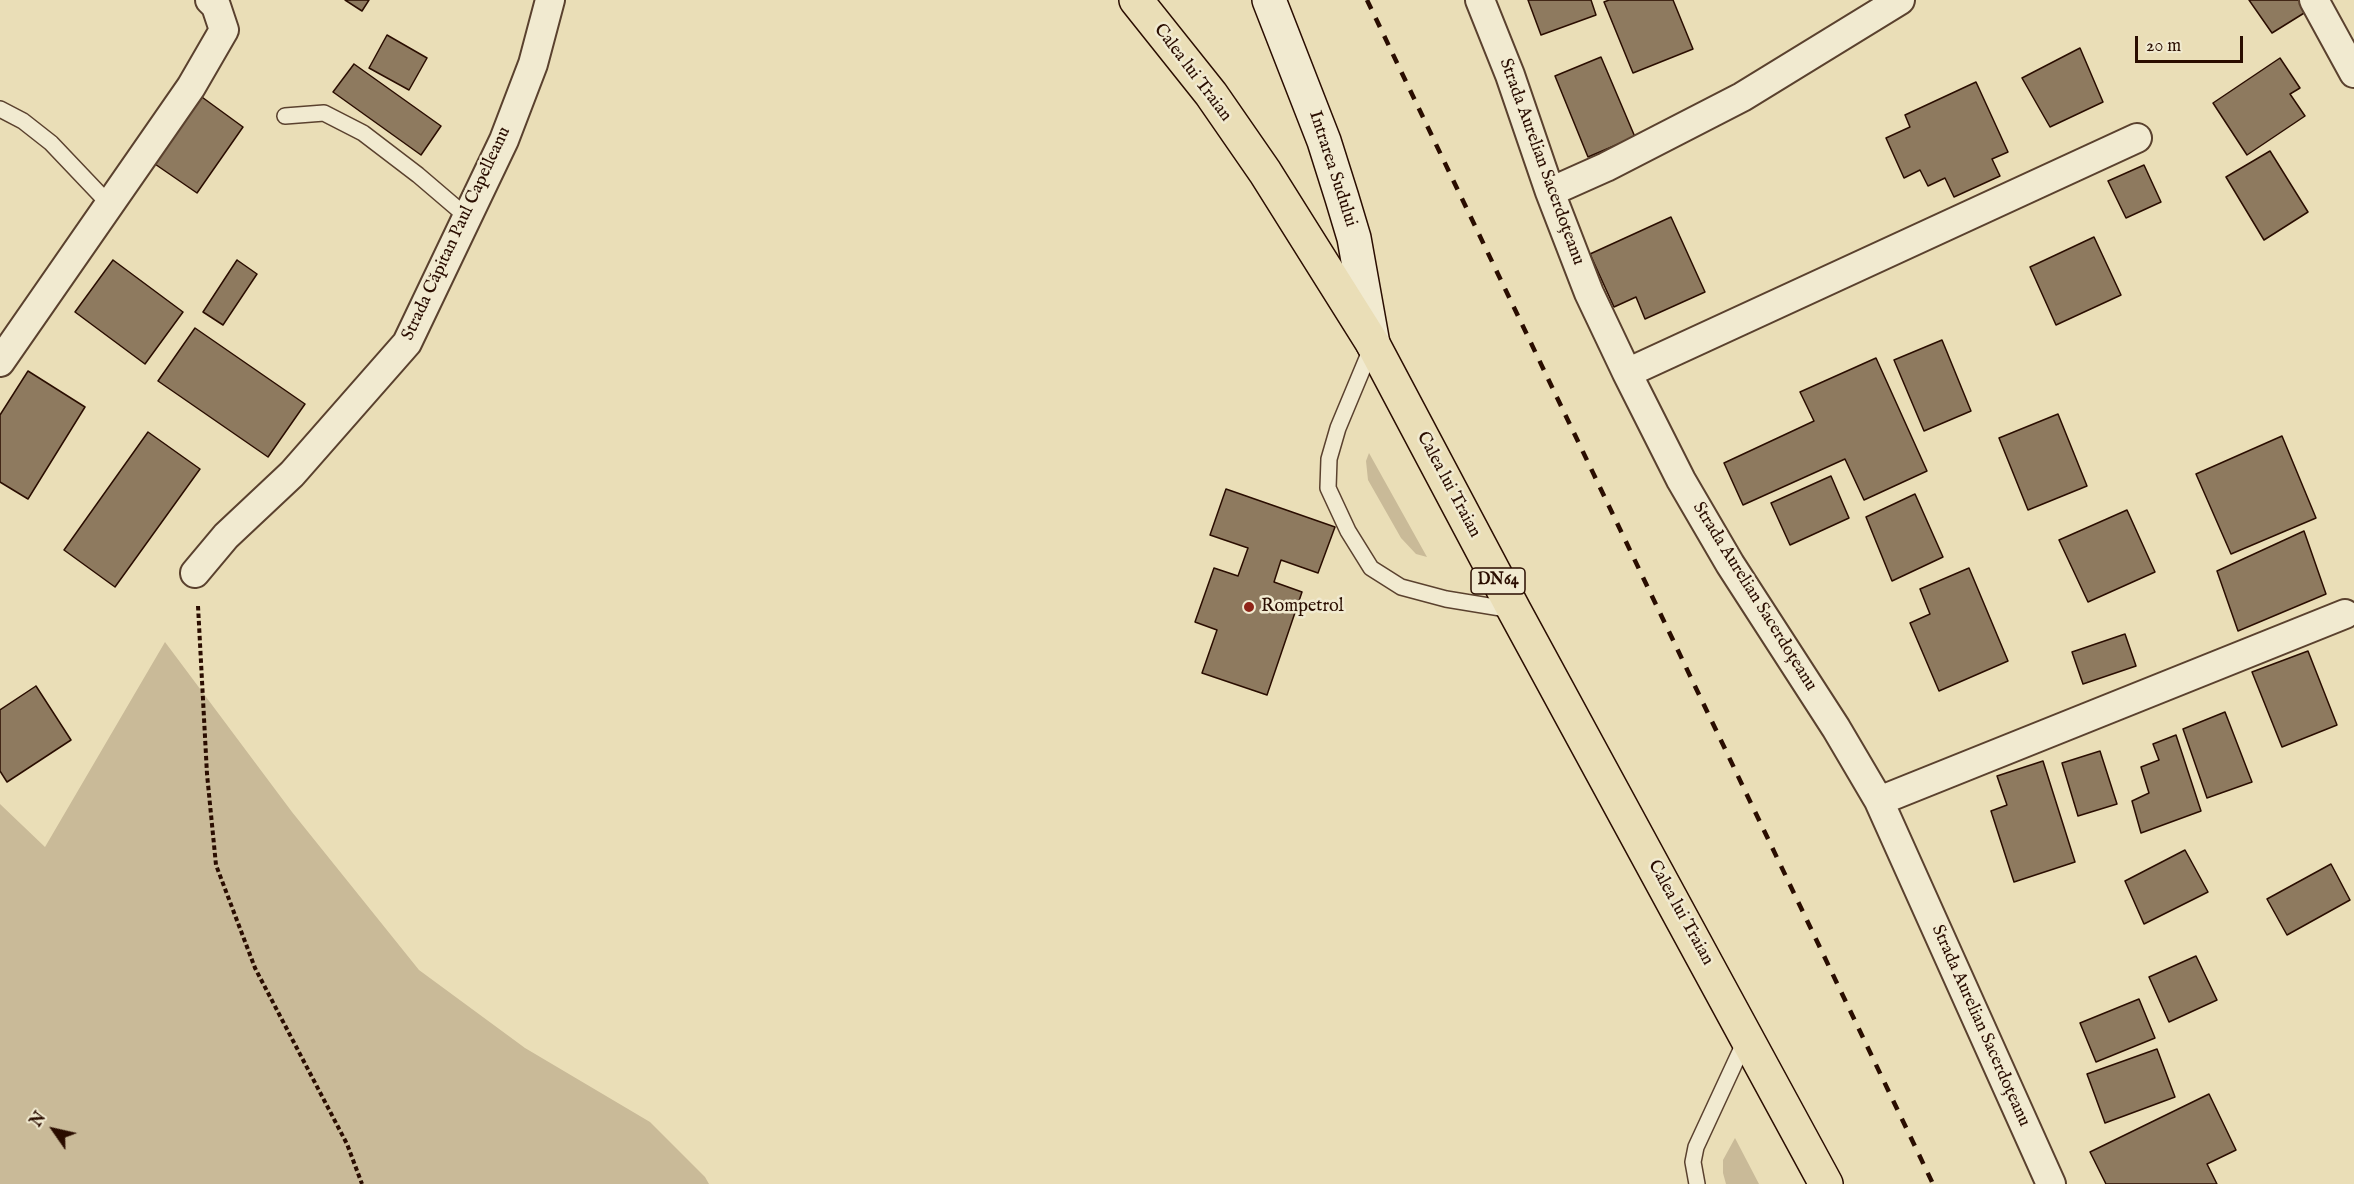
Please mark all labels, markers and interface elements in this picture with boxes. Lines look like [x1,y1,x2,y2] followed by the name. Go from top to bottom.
[1148,20,1236,126] street label: Calea lui Traian
[2138,24,2246,62] scale bar
[2146,35,2181,58] text: 20 m
[1493,56,1589,268] street label: Strada Aurelian Sacerdoțeanu
[1303,108,1361,230] street label: Intrarea Sudului
[398,124,516,344] street label: Strada Căpitan Paul Capelleanu
[1411,428,1485,542] street label: Calea lui Traian
[1687,499,1821,695] street label: Strada Aurelian Sacerdoțeanu
[1471,568,1525,594] road number: DN64
[1261,596,1344,618] place label: Rompetrol
[1242,600,1256,614] marker: Rompetrol
[1642,857,1718,969] street label: Calea lui Traian
[1926,922,2034,1130] street label: Strada Aurelian Sacerdoțeanu
[24,1100,84,1160] north arrow
[27,1109,51,1131] text: N

